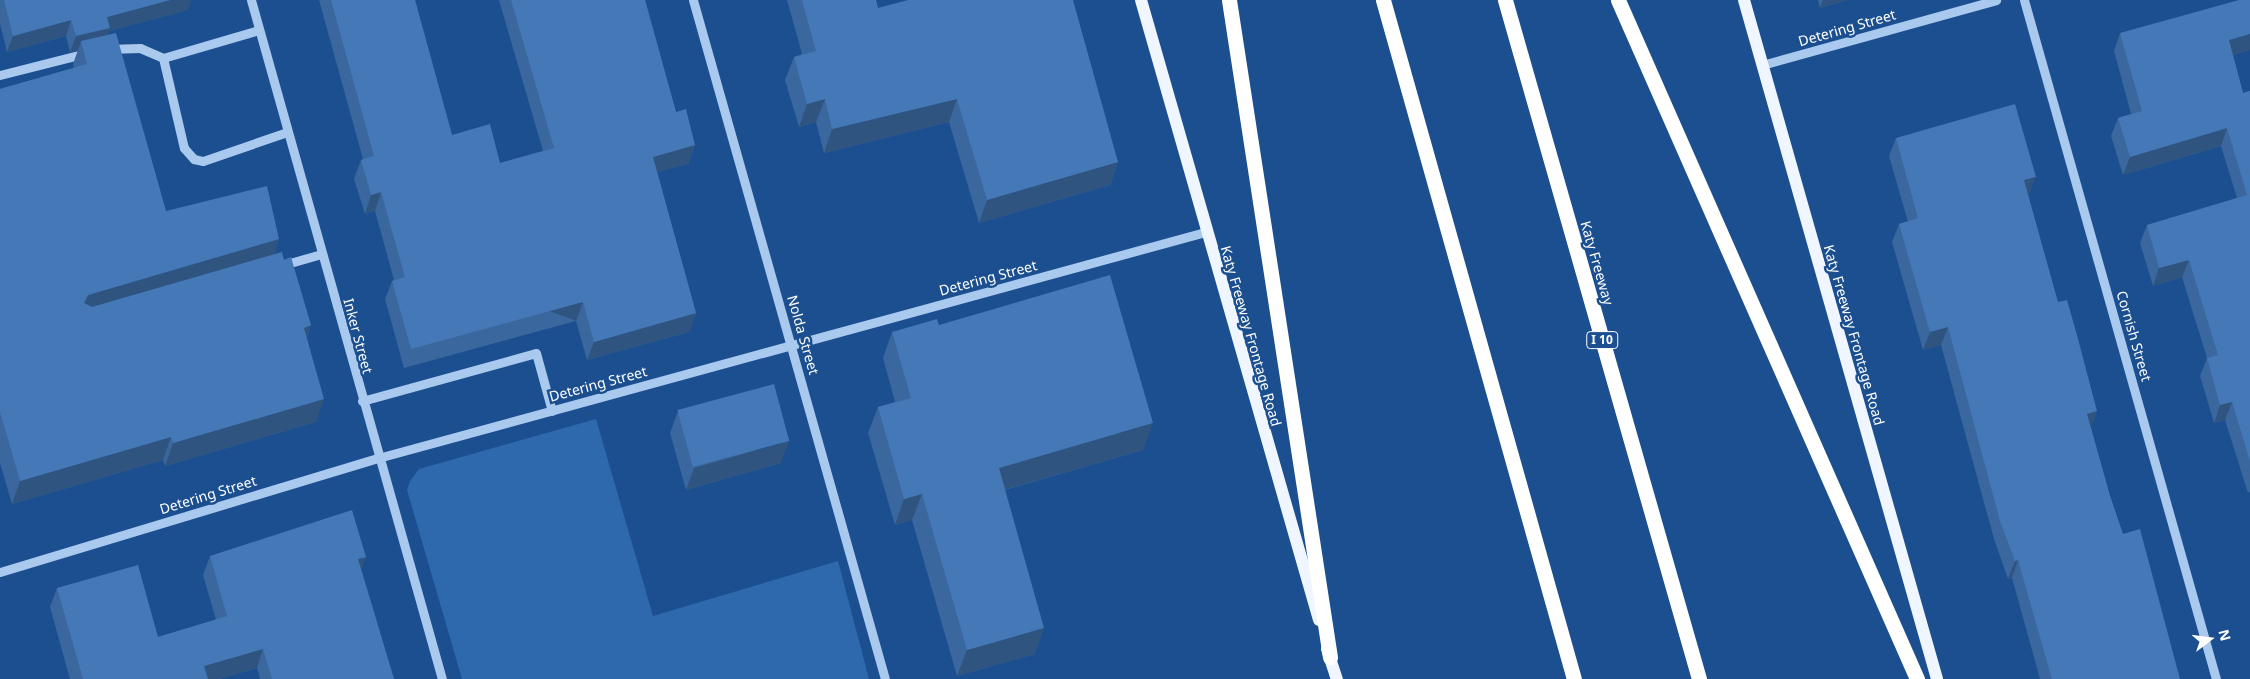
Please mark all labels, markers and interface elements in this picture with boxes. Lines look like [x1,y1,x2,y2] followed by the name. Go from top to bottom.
[1796,6,1898,50] street label: Detering Street
[1577,219,1617,307] street label: Katy Freeway
[1820,243,1888,427] street label: Katy Freeway Frontage Road
[1217,244,1285,428] street label: Katy Freeway Frontage Road
[937,257,1039,299] street label: Detering Street
[2113,289,2155,383] street label: Cornish Street
[784,293,822,377] street label: Nolda Street
[340,297,376,375] street label: Inker Street
[1586,330,1618,350] road number: I 10
[547,363,649,405] street label: Detering Street
[158,472,258,518] street label: Detering Street
[2185,614,2235,664] north arrow
[2214,627,2236,643] text: N

